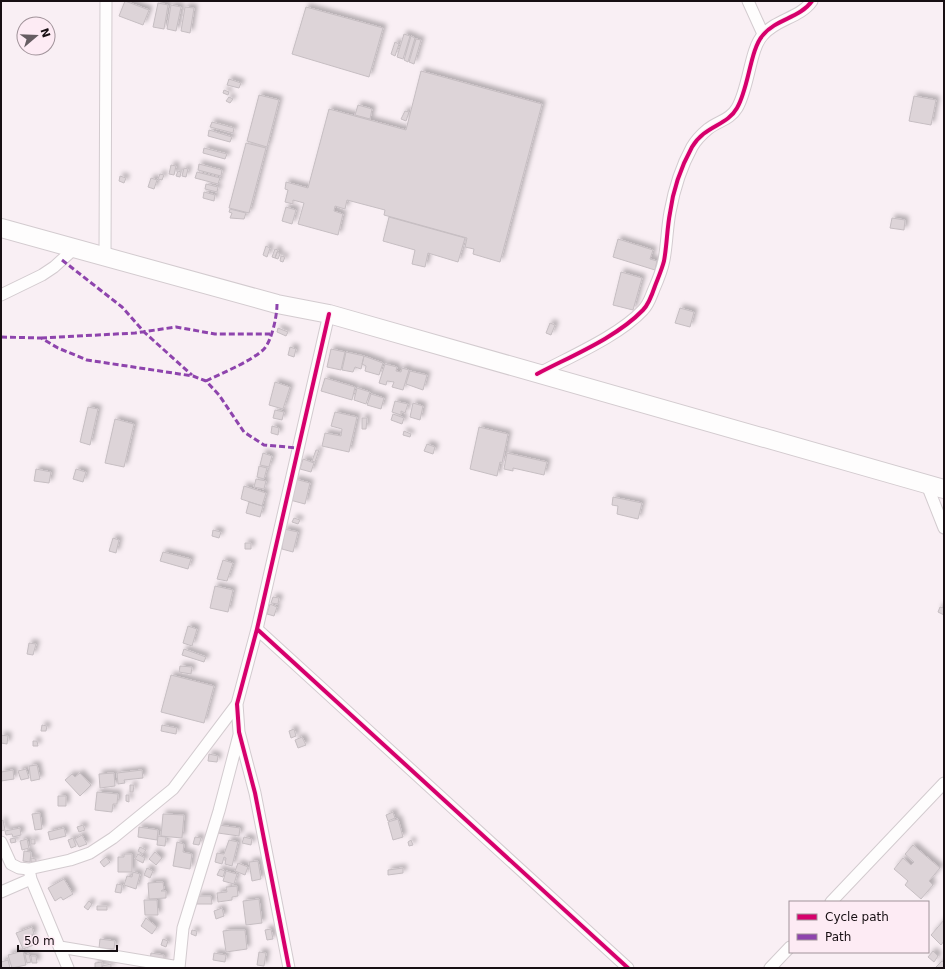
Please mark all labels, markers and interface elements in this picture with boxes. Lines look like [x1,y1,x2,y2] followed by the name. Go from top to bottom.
[16,16,56,56] north arrow
[37,26,53,39] text: N
[789,901,929,953] legend
[825,910,889,924] text: Cycle path
[18,927,117,953] scale bar
[825,930,851,944] text: Path
[24,934,55,948] text: 50 m

